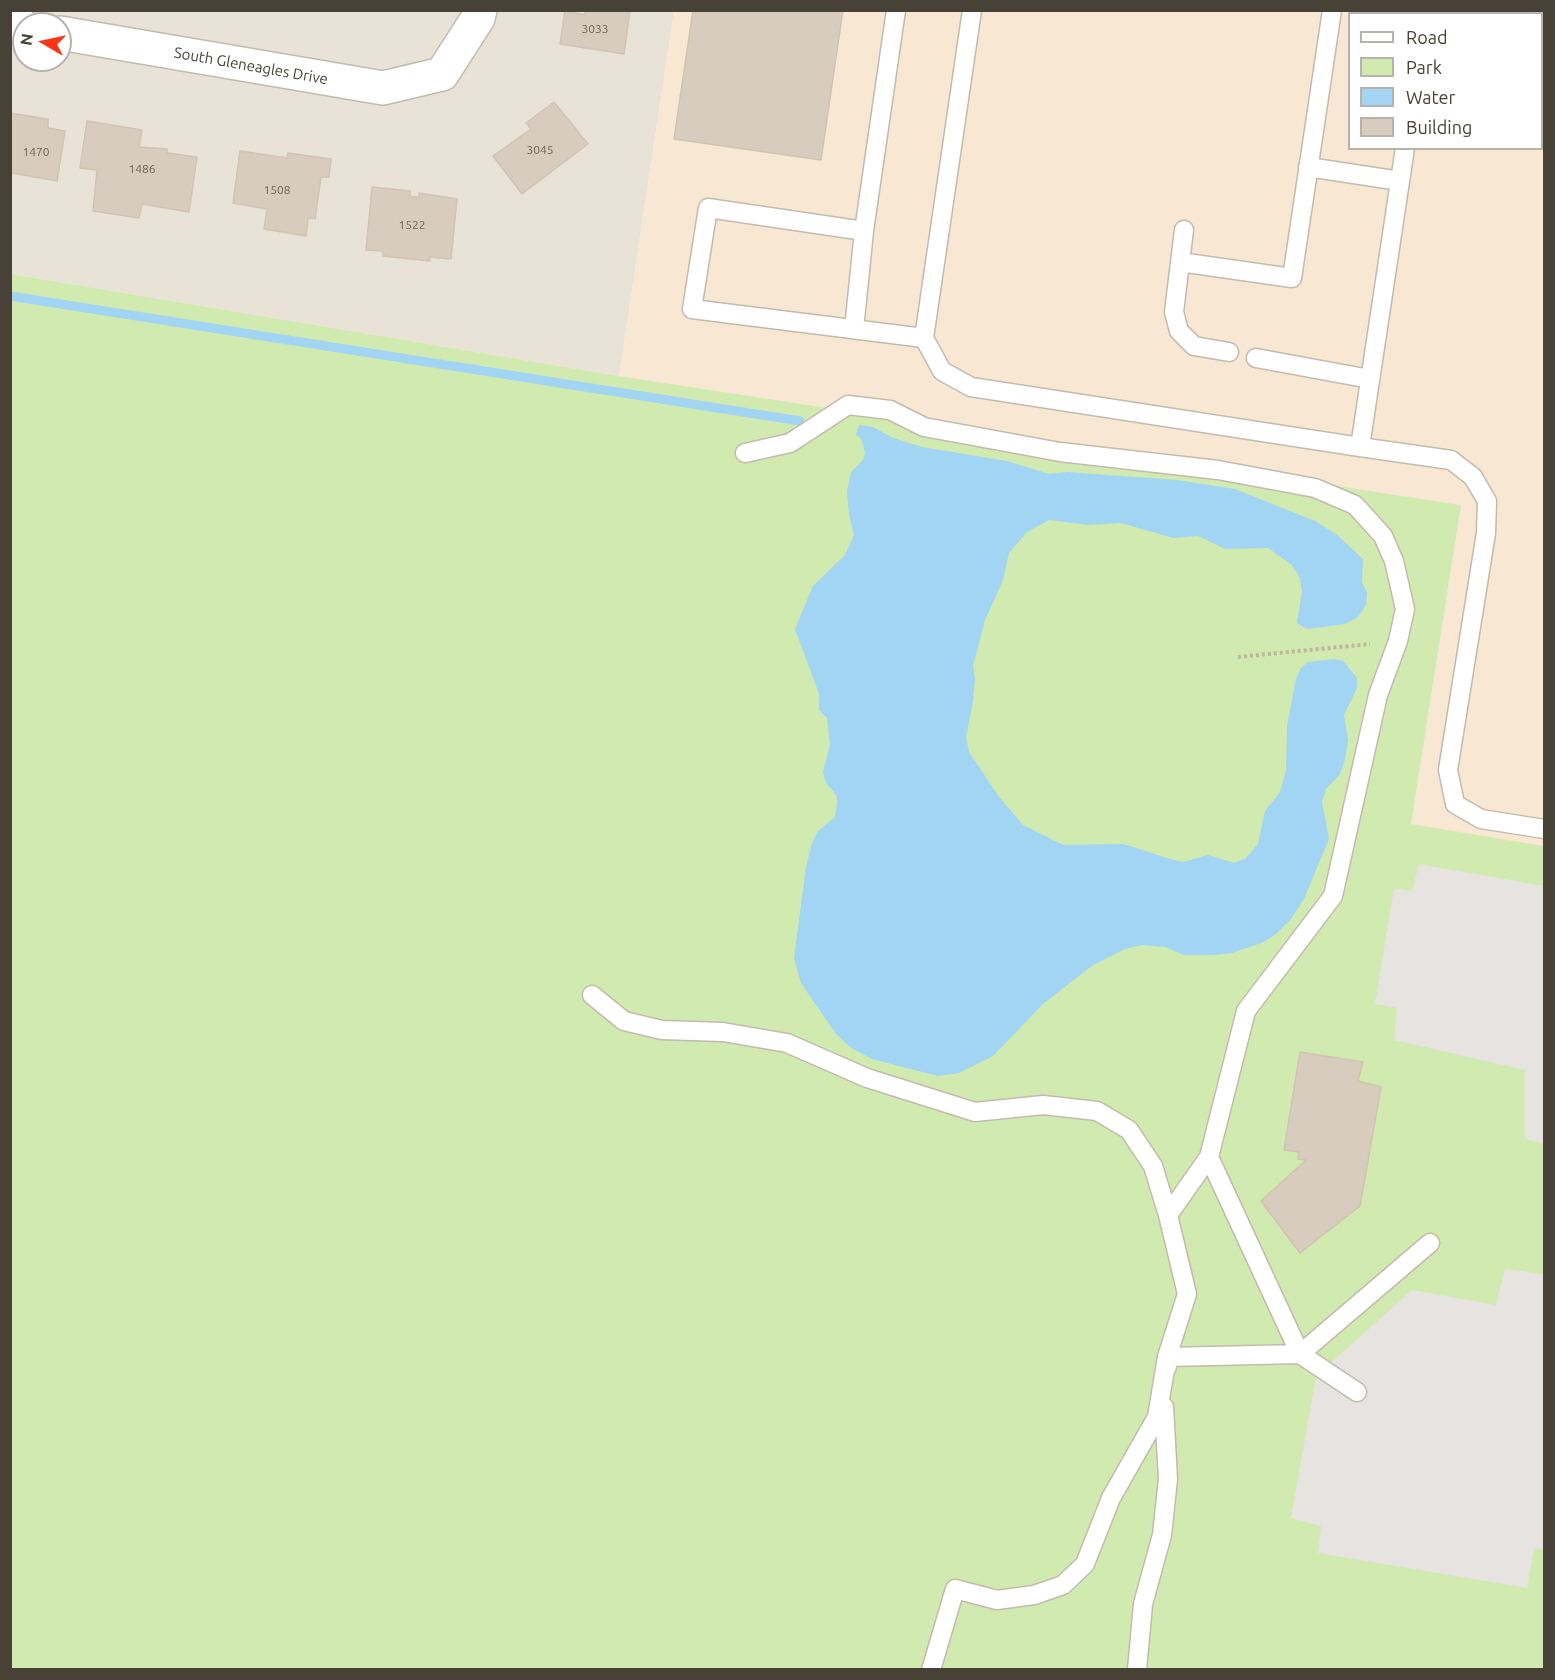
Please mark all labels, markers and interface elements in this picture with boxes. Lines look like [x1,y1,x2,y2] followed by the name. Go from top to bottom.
[12,12,72,72] north arrow
[1348,12,1543,150] legend
[581,22,609,36] house number: 3033
[1406,27,1448,47] text: Road
[16,32,36,47] text: N
[173,44,329,88] street label: South Gleneagles Drive
[1406,57,1442,77] text: Park
[1406,87,1455,107] text: Water
[1406,117,1472,137] text: Building
[526,143,554,157] house number: 3045
[22,145,50,159] house number: 1470
[128,162,156,176] house number: 1486
[263,183,291,197] house number: 1508
[398,218,426,232] house number: 1522

